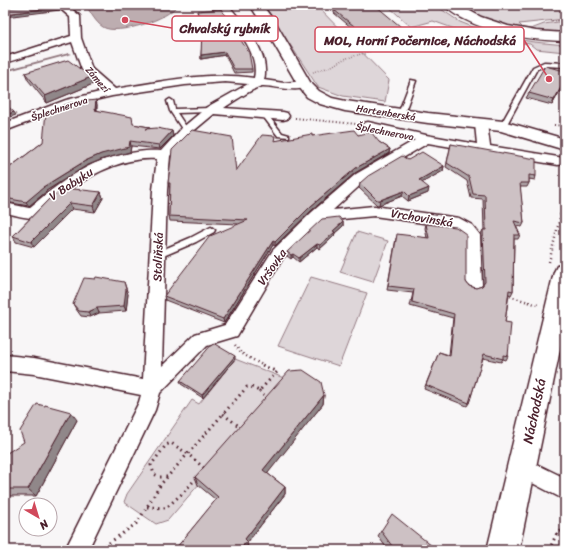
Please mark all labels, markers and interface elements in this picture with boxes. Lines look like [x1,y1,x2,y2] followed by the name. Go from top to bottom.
[172,16,278,41] callout: Chvalský rybník
[179,17,271,40] text: Chvalský rybník
[315,27,524,52] callout: MOL, Horní Počernice, Náchodská
[323,29,516,52] text: MOL, Horní Počernice, Náchodská
[80,62,115,98] street label: Zámezí
[28,91,90,127] street label: Šplechnerova
[355,99,417,127] street label: Hartenberská
[354,118,415,146] street label: Šplechnerova
[44,161,98,207] street label: V Babyku
[389,202,455,234] street label: Vrchovinská
[146,232,170,282] street label: Stoliňská
[251,243,293,290] street label: Vršovka
[515,376,554,446] street label: Náchodská
[18,497,58,537] north arrow
[35,514,53,535] text: N

